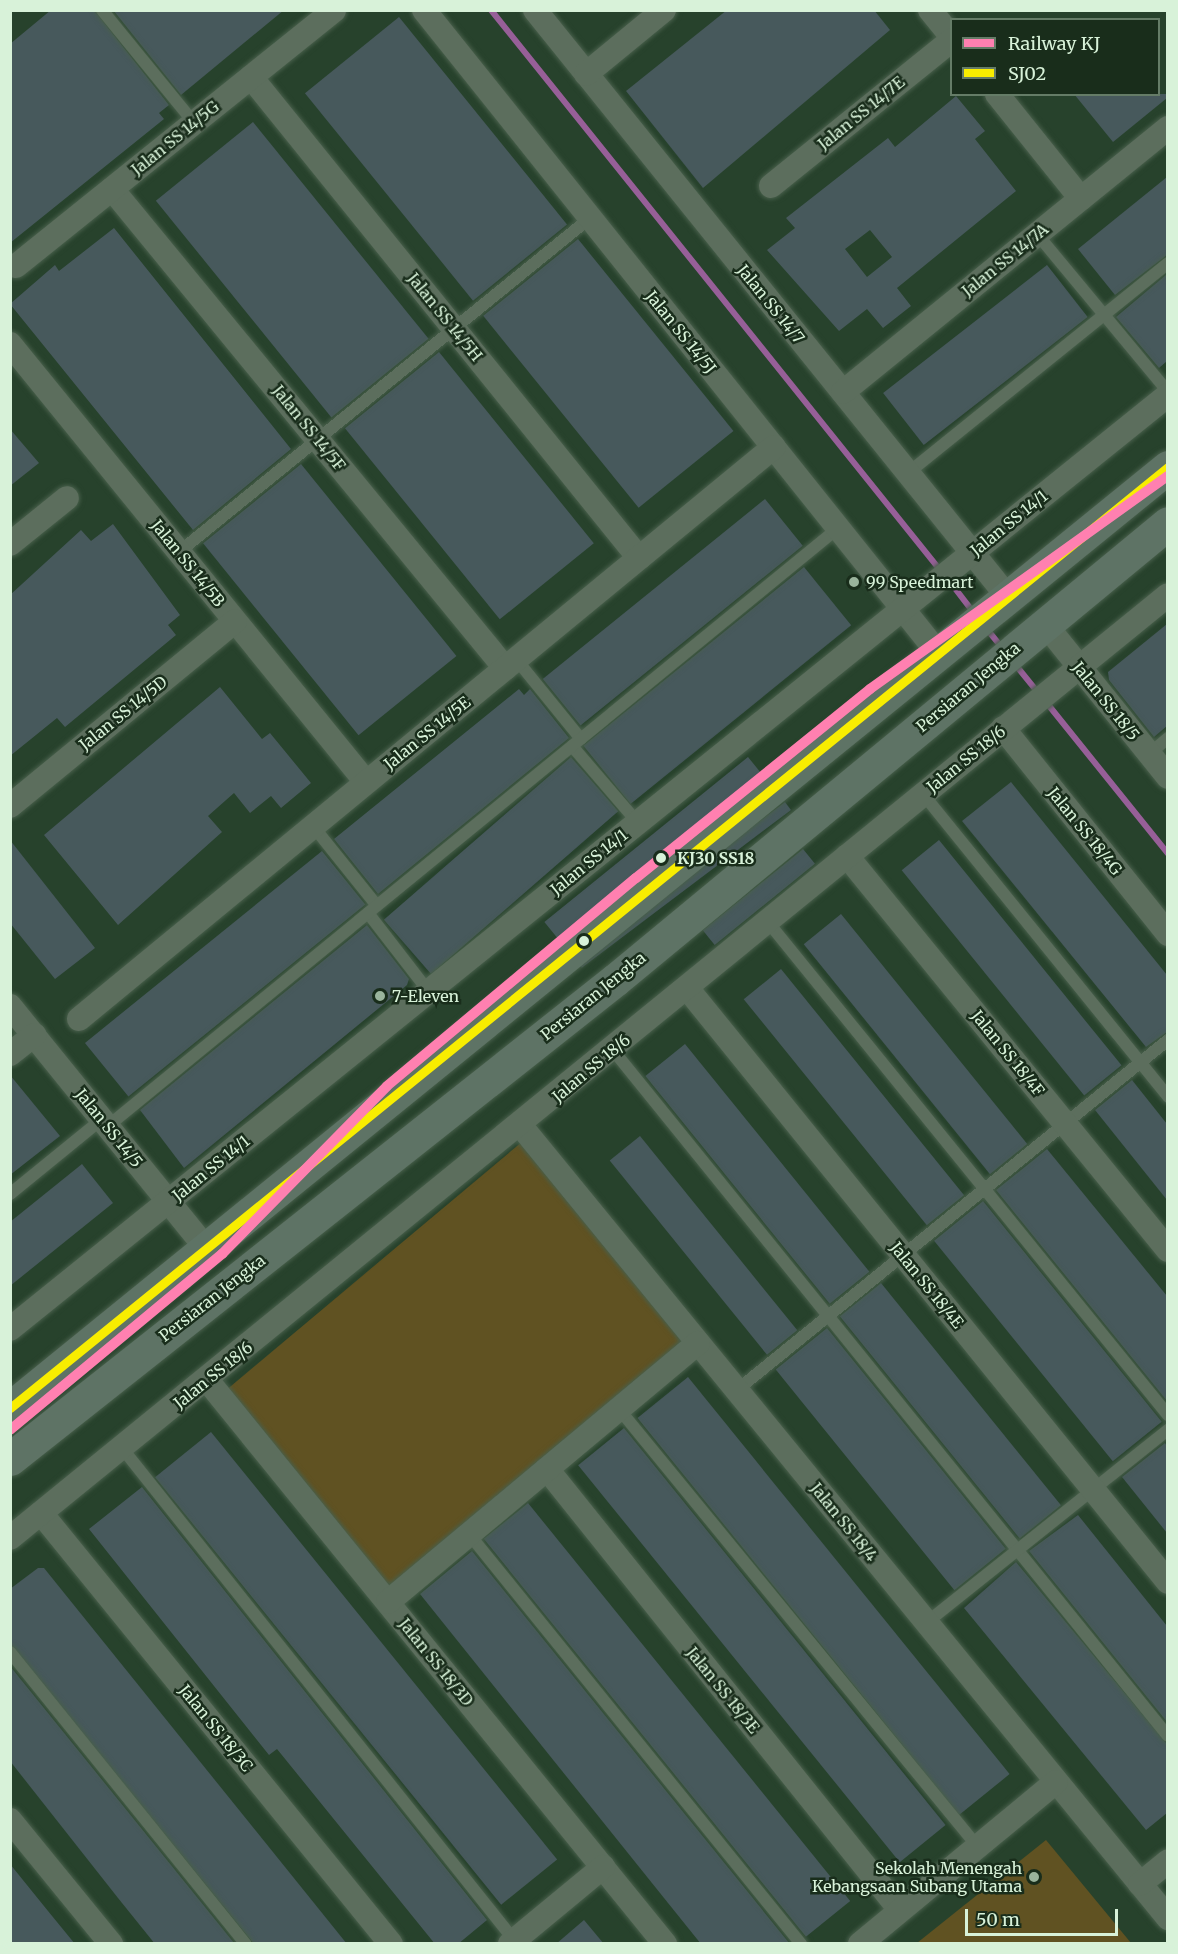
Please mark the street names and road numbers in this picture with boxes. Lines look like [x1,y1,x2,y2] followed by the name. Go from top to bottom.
[814,72,908,154] street label: Jalan SS 14/7E
[127,97,223,179] street label: Jalan SS 14/5G
[958,219,1052,301] street label: Jalan SS 14/7A
[733,261,809,347] street label: Jalan SS 14/7
[404,269,486,365] street label: Jalan SS 14/5H
[642,287,720,377] street label: Jalan SS 14/5J
[269,381,349,475] street label: Jalan SS 14/5F
[967,486,1051,560] street label: Jalan SS 14/1
[147,516,229,610] street label: Jalan SS 14/5B
[912,638,1024,736] street label: Persiaran Jengka
[1069,658,1143,744] street label: Jalan SS 18/5
[75,672,171,754] street label: Jalan SS 14/5D
[380,692,474,774] street label: Jalan SS 14/5E
[923,721,1009,797] street label: Jalan SS 18/6
[1044,783,1126,879] street label: Jalan SS 18/4G
[547,825,631,899] street label: Jalan SS 14/1
[537,948,649,1044] street label: Persiaran Jengka
[968,1006,1048,1100] street label: Jalan SS 18/4F
[548,1030,634,1106] street label: Jalan SS 18/6
[72,1085,146,1171] street label: Jalan SS 14/5
[169,1131,253,1205] street label: Jalan SS 14/1
[886,1238,968,1332] street label: Jalan SS 18/4E
[155,1251,269,1345] street label: Persiaran Jengka
[170,1337,256,1413] street label: Jalan SS 18/6
[807,1479,881,1565] street label: Jalan SS 18/4
[395,1614,477,1710] street label: Jalan SS 18/3D
[682,1643,764,1737] street label: Jalan SS 18/3E
[175,1681,257,1775] street label: Jalan SS 18/3C

